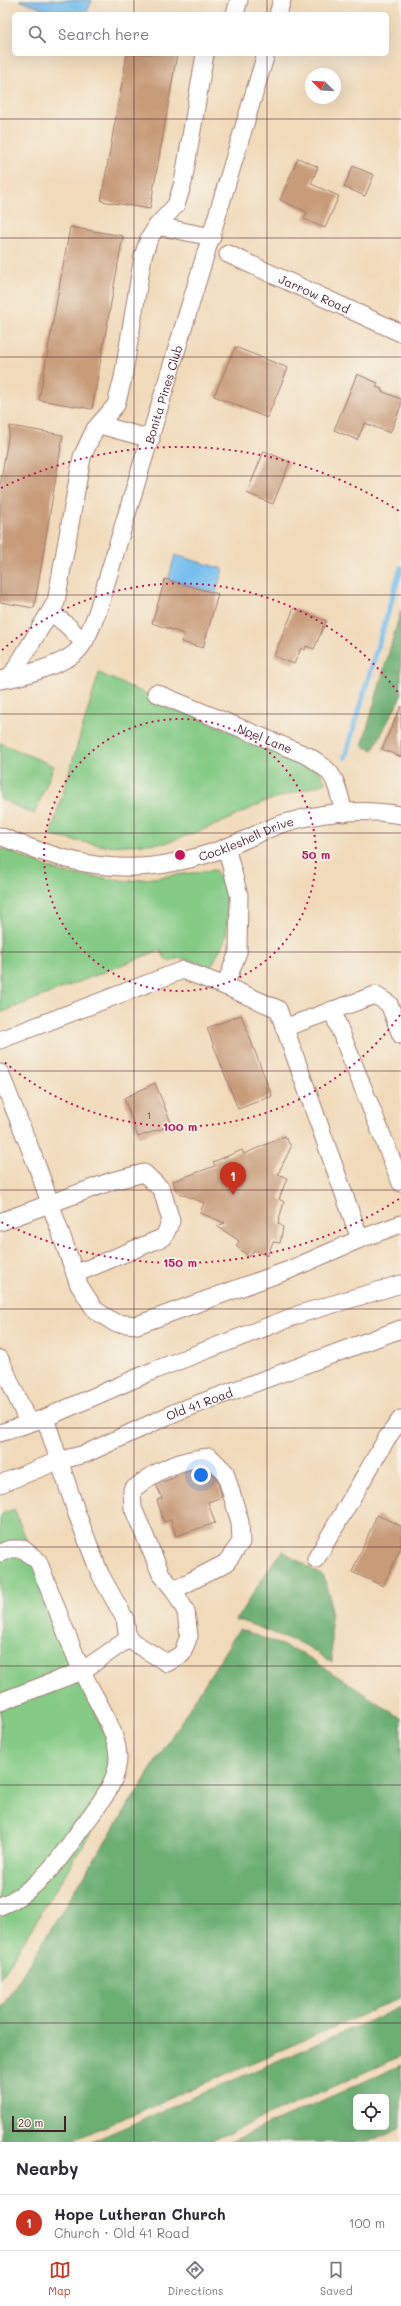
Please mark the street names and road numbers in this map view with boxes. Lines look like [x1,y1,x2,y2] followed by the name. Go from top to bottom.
[276,270,353,317] street label: Jarrow Road
[141,343,186,445] street label: Bonita Pines Club
[235,720,295,757] street label: Noel Lane
[196,813,295,864] street label: Cockleshell Drive
[163,1384,235,1424] street label: Old 41 Road

